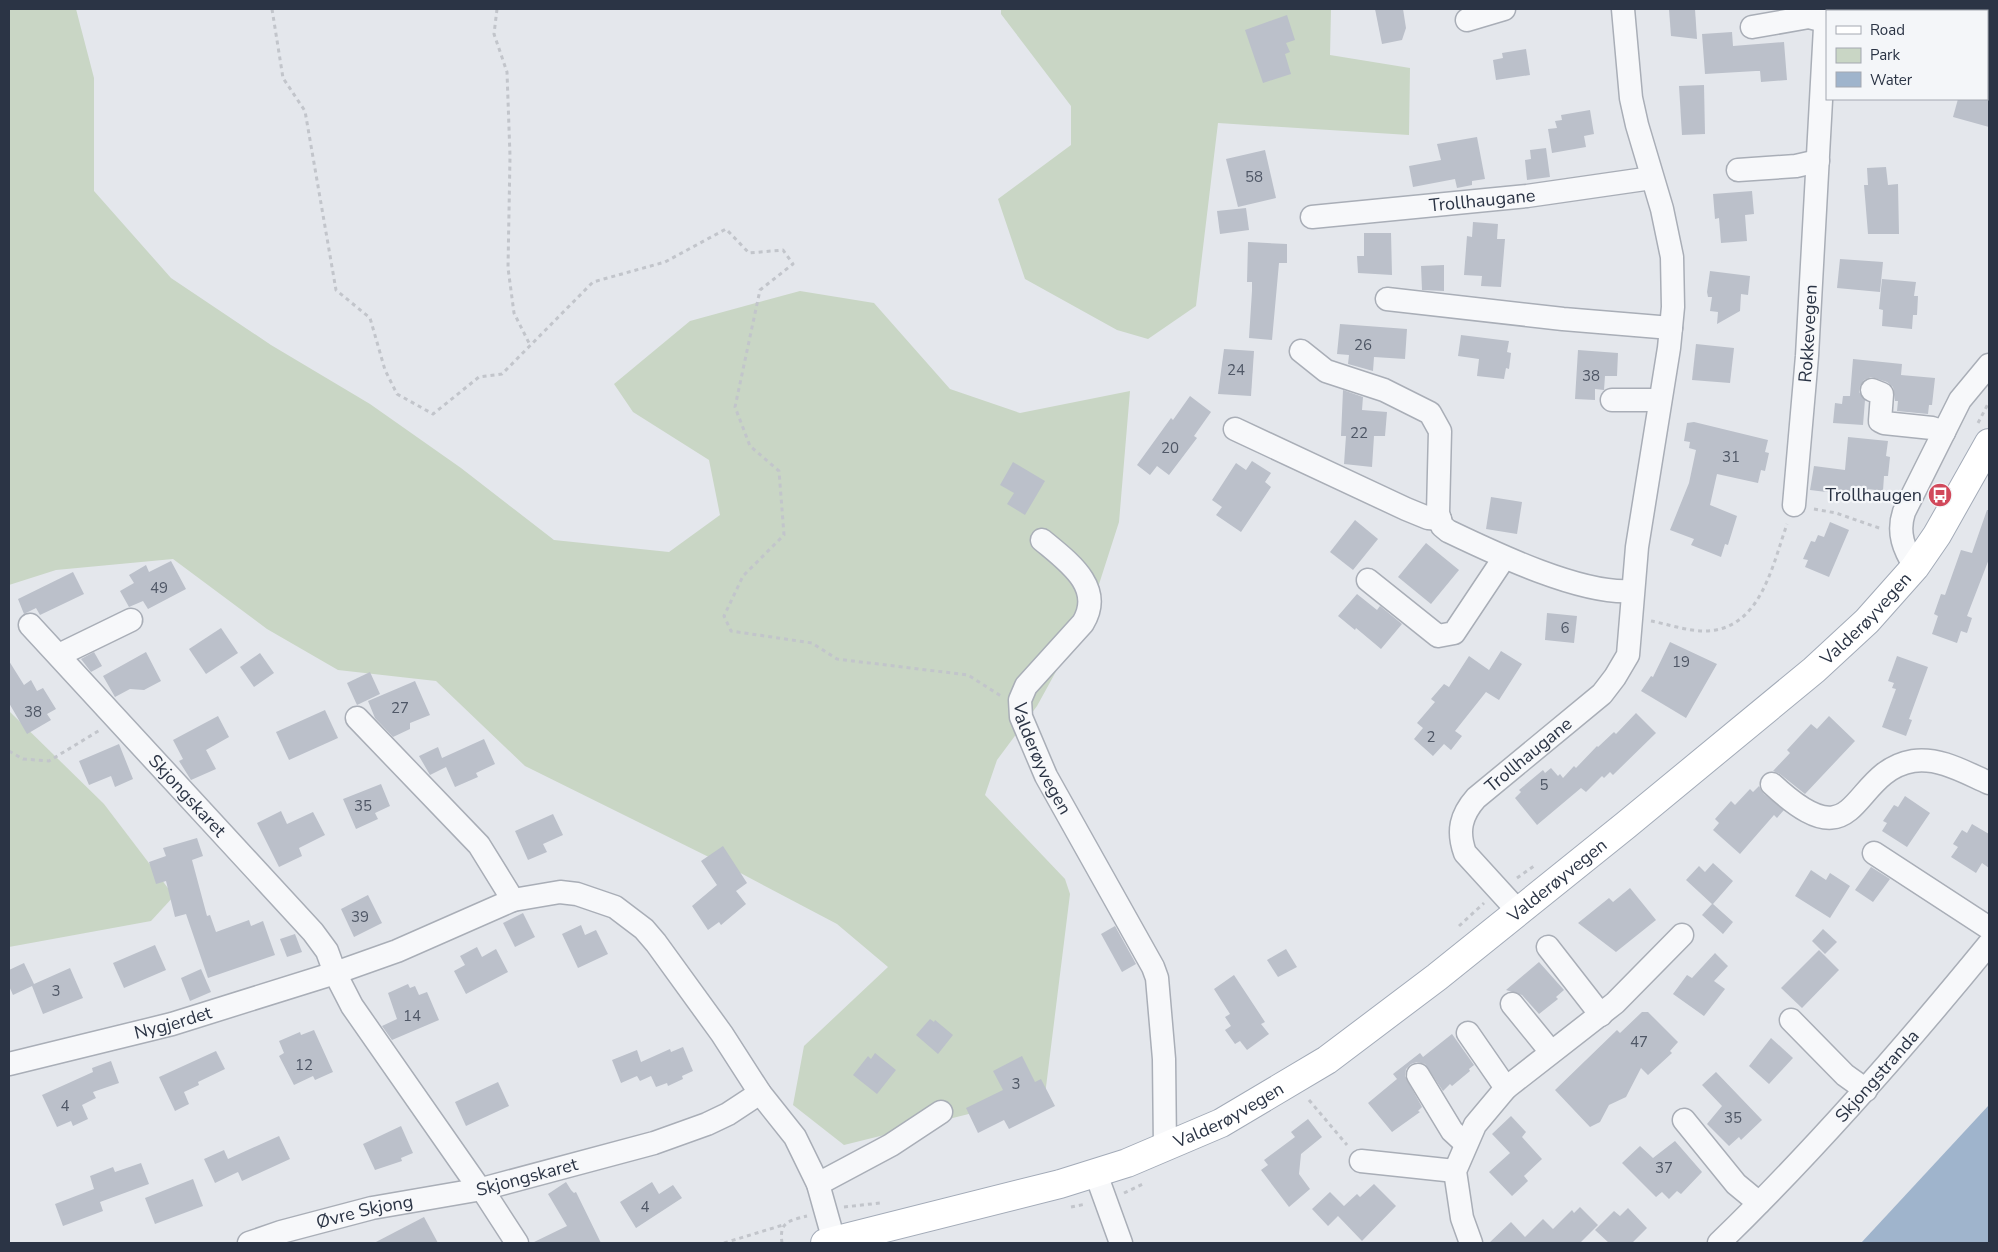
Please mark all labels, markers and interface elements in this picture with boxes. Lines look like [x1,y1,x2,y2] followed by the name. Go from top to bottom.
[1826,10,1988,100] legend
[1870,20,1905,40] text: Road
[1870,45,1900,65] text: Park
[1870,70,1913,90] text: Water
[1245,167,1263,187] house number: 58
[1428,183,1537,217] street label: Trollhaugane
[1793,284,1823,384] street label: Rokkevegen
[1354,335,1372,355] house number: 26
[1227,360,1245,380] house number: 24
[1582,366,1600,386] house number: 38
[1350,423,1368,443] house number: 22
[1161,438,1179,458] house number: 20
[1722,447,1740,467] house number: 31
[1927,482,1953,508] bus stop icon: Trollhaugen
[1825,483,1922,507] place label: Trollhaugen
[1814,567,1917,671] street label: Valderøyvegen
[150,578,168,598] house number: 49
[1560,618,1570,638] house number: 6
[1672,652,1690,672] house number: 19
[391,698,409,718] house number: 27
[1008,701,1077,819] street label: Valderøyvegen
[24,702,42,722] house number: 38
[1480,712,1577,798] street label: Trollhaugane
[1426,727,1436,747] house number: 2
[143,749,232,843] street label: Skjongskaret
[1539,775,1549,795] house number: 5
[354,796,372,816] house number: 35
[1502,833,1612,928] street label: Valderøyvegen
[351,907,369,927] house number: 39
[51,981,61,1001] house number: 3
[132,1000,215,1045] street label: Nygjerdet
[403,1006,421,1026] house number: 14
[1830,1024,1924,1127] street label: Skjongstranda
[1630,1032,1648,1052] house number: 47
[295,1055,313,1075] house number: 12
[1011,1074,1021,1094] house number: 3
[1169,1076,1288,1154] street label: Valderøyvegen
[60,1096,70,1116] house number: 4
[1724,1108,1742,1128] house number: 35
[474,1152,581,1202] street label: Skjongskaret
[1655,1158,1673,1178] house number: 37
[313,1189,415,1234] street label: Øvre Skjong
[640,1197,650,1217] house number: 4

